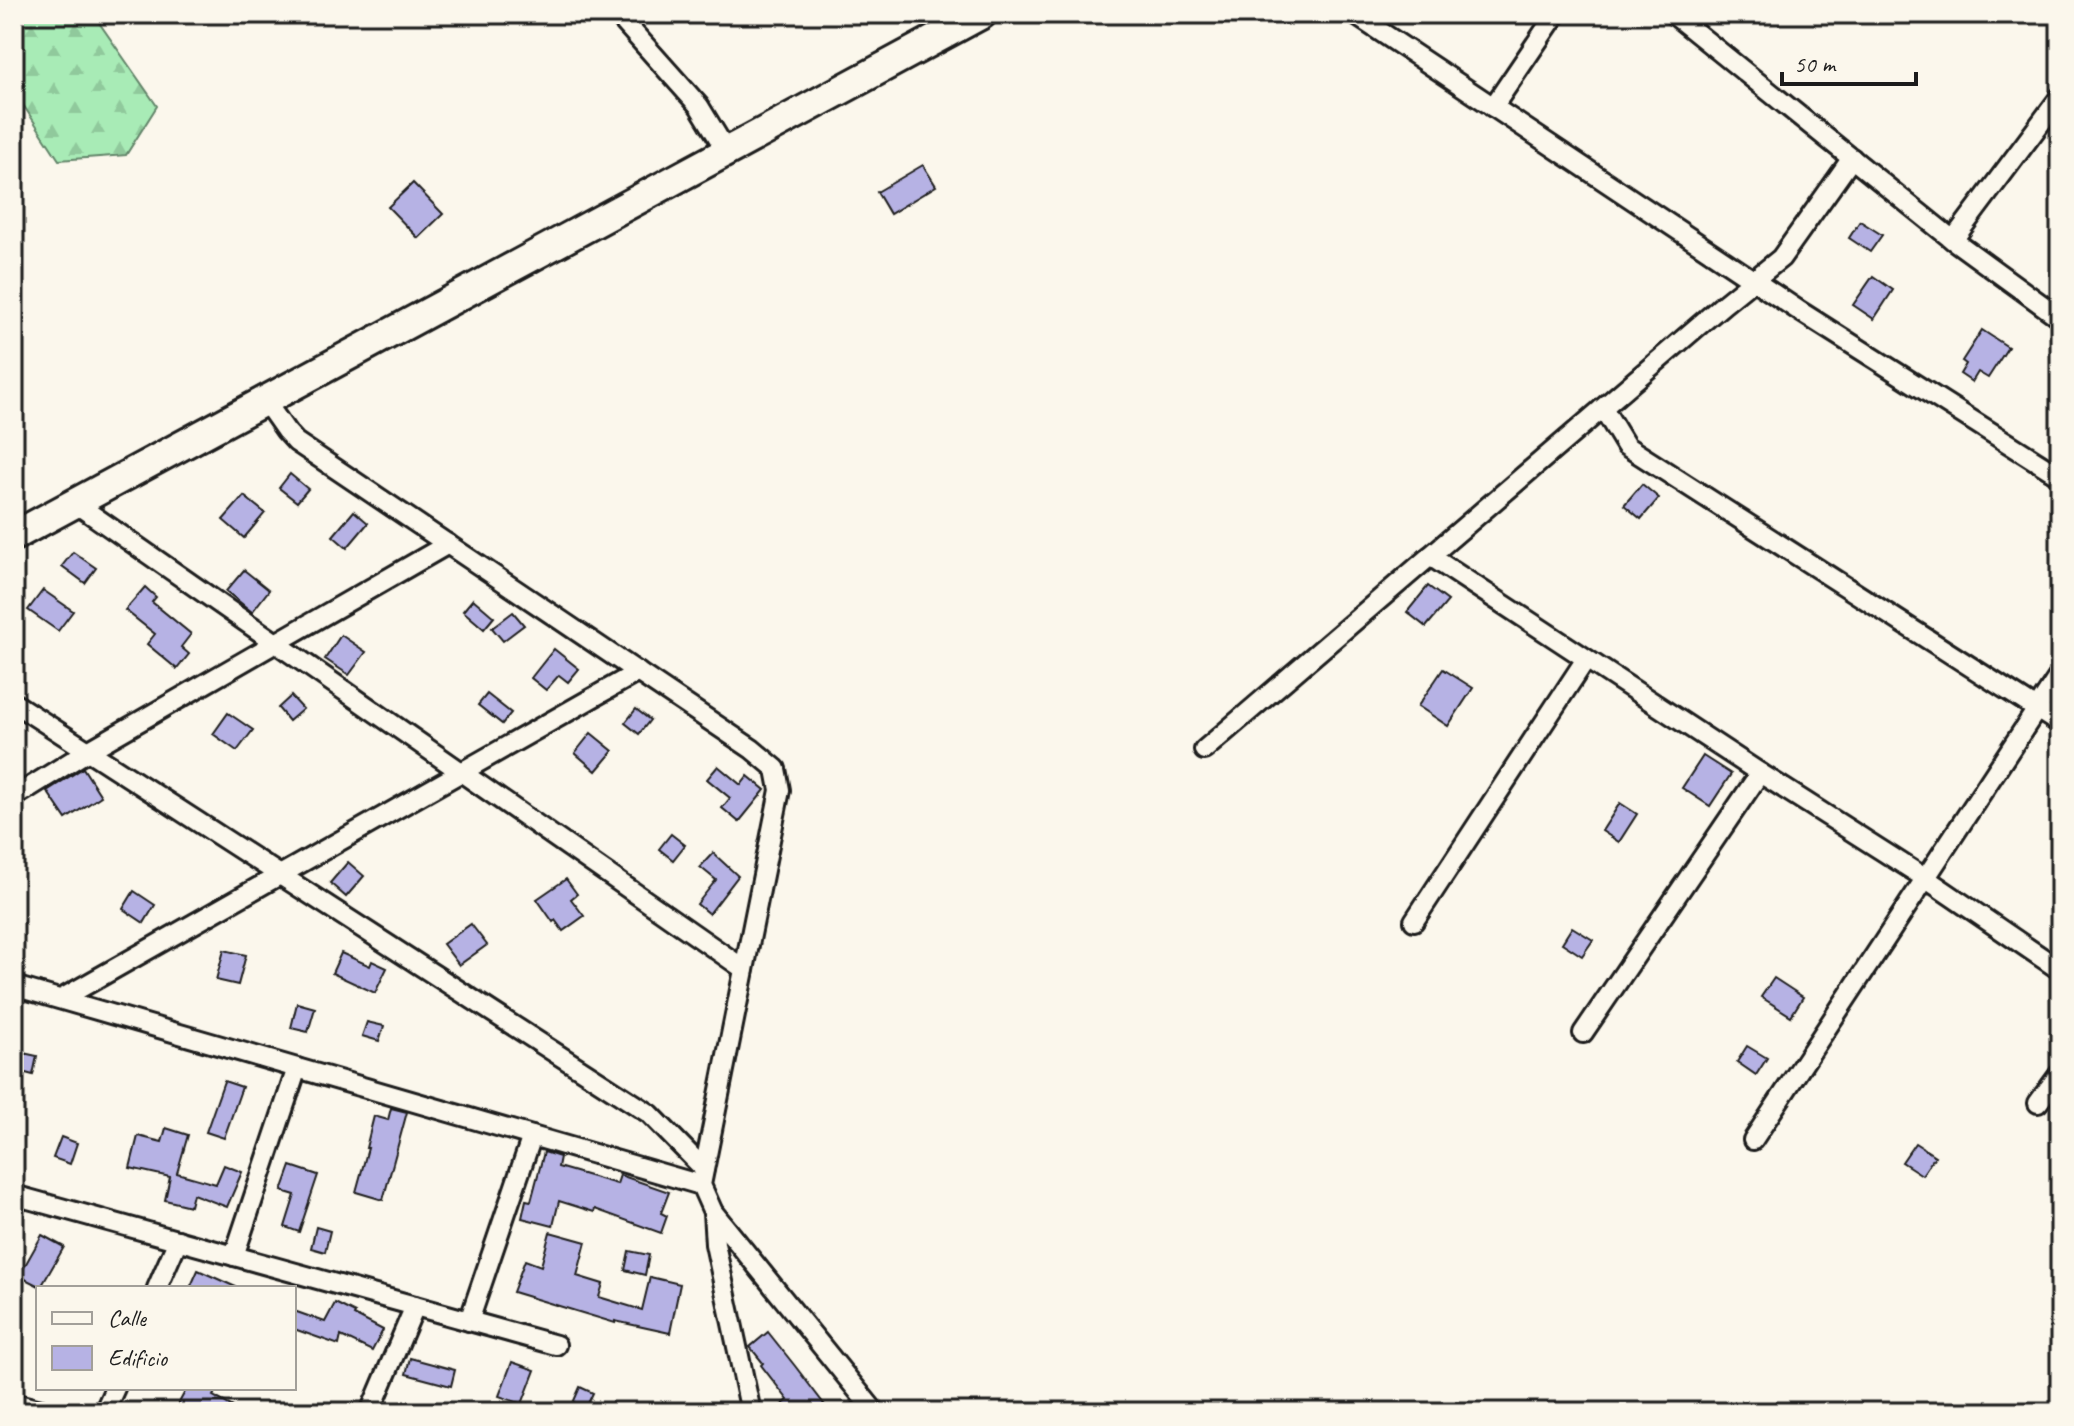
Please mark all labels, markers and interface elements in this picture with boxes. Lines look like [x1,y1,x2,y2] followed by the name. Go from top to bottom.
[1782,36,1916,86] scale bar
[1794,49,1837,79] text: 50 m
[36,1286,296,1390] legend
[108,1303,148,1333] text: Calle
[108,1343,169,1373] text: Edificio

